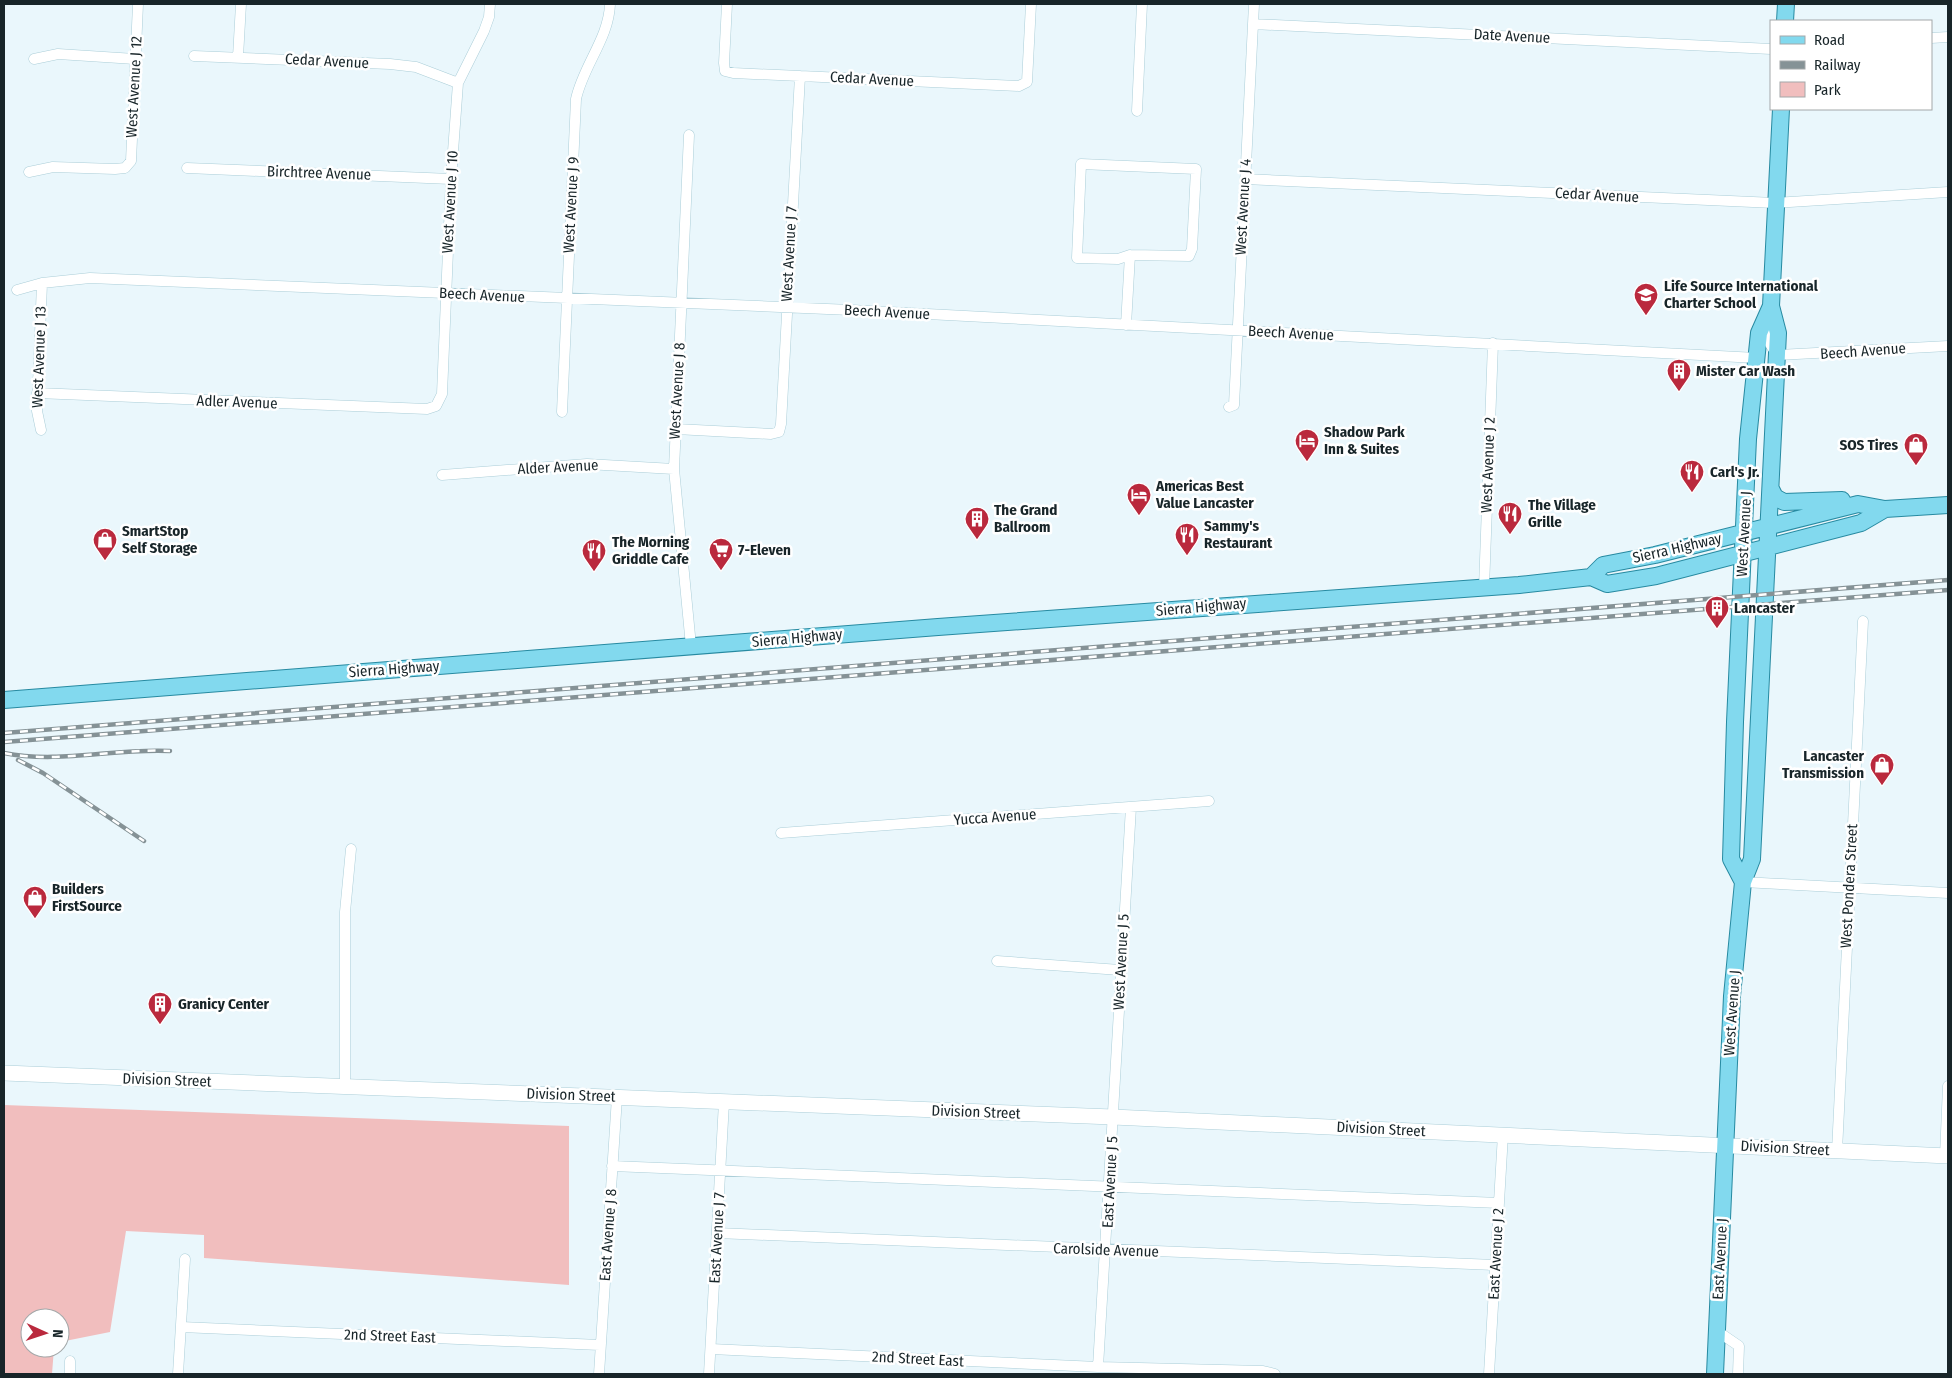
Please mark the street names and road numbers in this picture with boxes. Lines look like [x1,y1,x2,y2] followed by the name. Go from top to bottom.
[1473,25,1551,47] street label: Date Avenue
[122,35,146,138] street label: West Avenue J 12
[285,50,369,72] street label: Cedar Avenue
[830,68,914,90] street label: Cedar Avenue
[438,150,462,254] street label: West Avenue J 10
[559,156,583,254] street label: West Avenue J 9
[1231,158,1255,256] street label: West Avenue J 4
[267,162,371,184] street label: Birchtree Avenue
[1555,184,1639,206] street label: Cedar Avenue
[778,206,800,302] street label: West Avenue J 7
[439,284,525,306] street label: Beech Avenue
[844,301,930,323] street label: Beech Avenue
[28,305,50,408] street label: West Avenue J 13
[1248,322,1334,344] street label: Beech Avenue
[1820,339,1906,363] street label: Beech Avenue
[665,342,689,440] street label: West Avenue J 8
[196,392,278,412] street label: Adler Avenue
[1477,416,1499,513] street label: West Avenue J 2
[517,456,599,478] street label: Alder Avenue
[1733,491,1755,577] street label: West Avenue J
[1631,529,1724,567] street label: Sierra Highway
[1155,594,1247,620] street label: Sierra Highway
[751,625,843,651] street label: Sierra Highway
[348,657,440,681] street label: Sierra Highway
[953,805,1037,829] street label: Yucca Avenue
[1837,823,1861,949] street label: West Pondera Street
[1109,913,1133,1011] street label: West Avenue J 5
[1720,969,1744,1057] street label: West Avenue J
[122,1069,212,1091] street label: Division Street
[526,1084,616,1106] street label: Division Street
[931,1101,1021,1123] street label: Division Street
[1336,1118,1426,1140] street label: Division Street
[1099,1135,1121,1228] street label: East Avenue J 5
[1740,1137,1830,1159] street label: Division Street
[596,1188,620,1282] street label: East Avenue J 8
[706,1192,728,1284] street label: East Avenue J 7
[1485,1207,1507,1300] street label: East Avenue J 2
[1709,1218,1731,1300] street label: East Avenue J
[1053,1239,1159,1261] street label: Carolside Avenue
[344,1325,436,1347] street label: 2nd Street East
[872,1348,964,1370] street label: 2nd Street East

